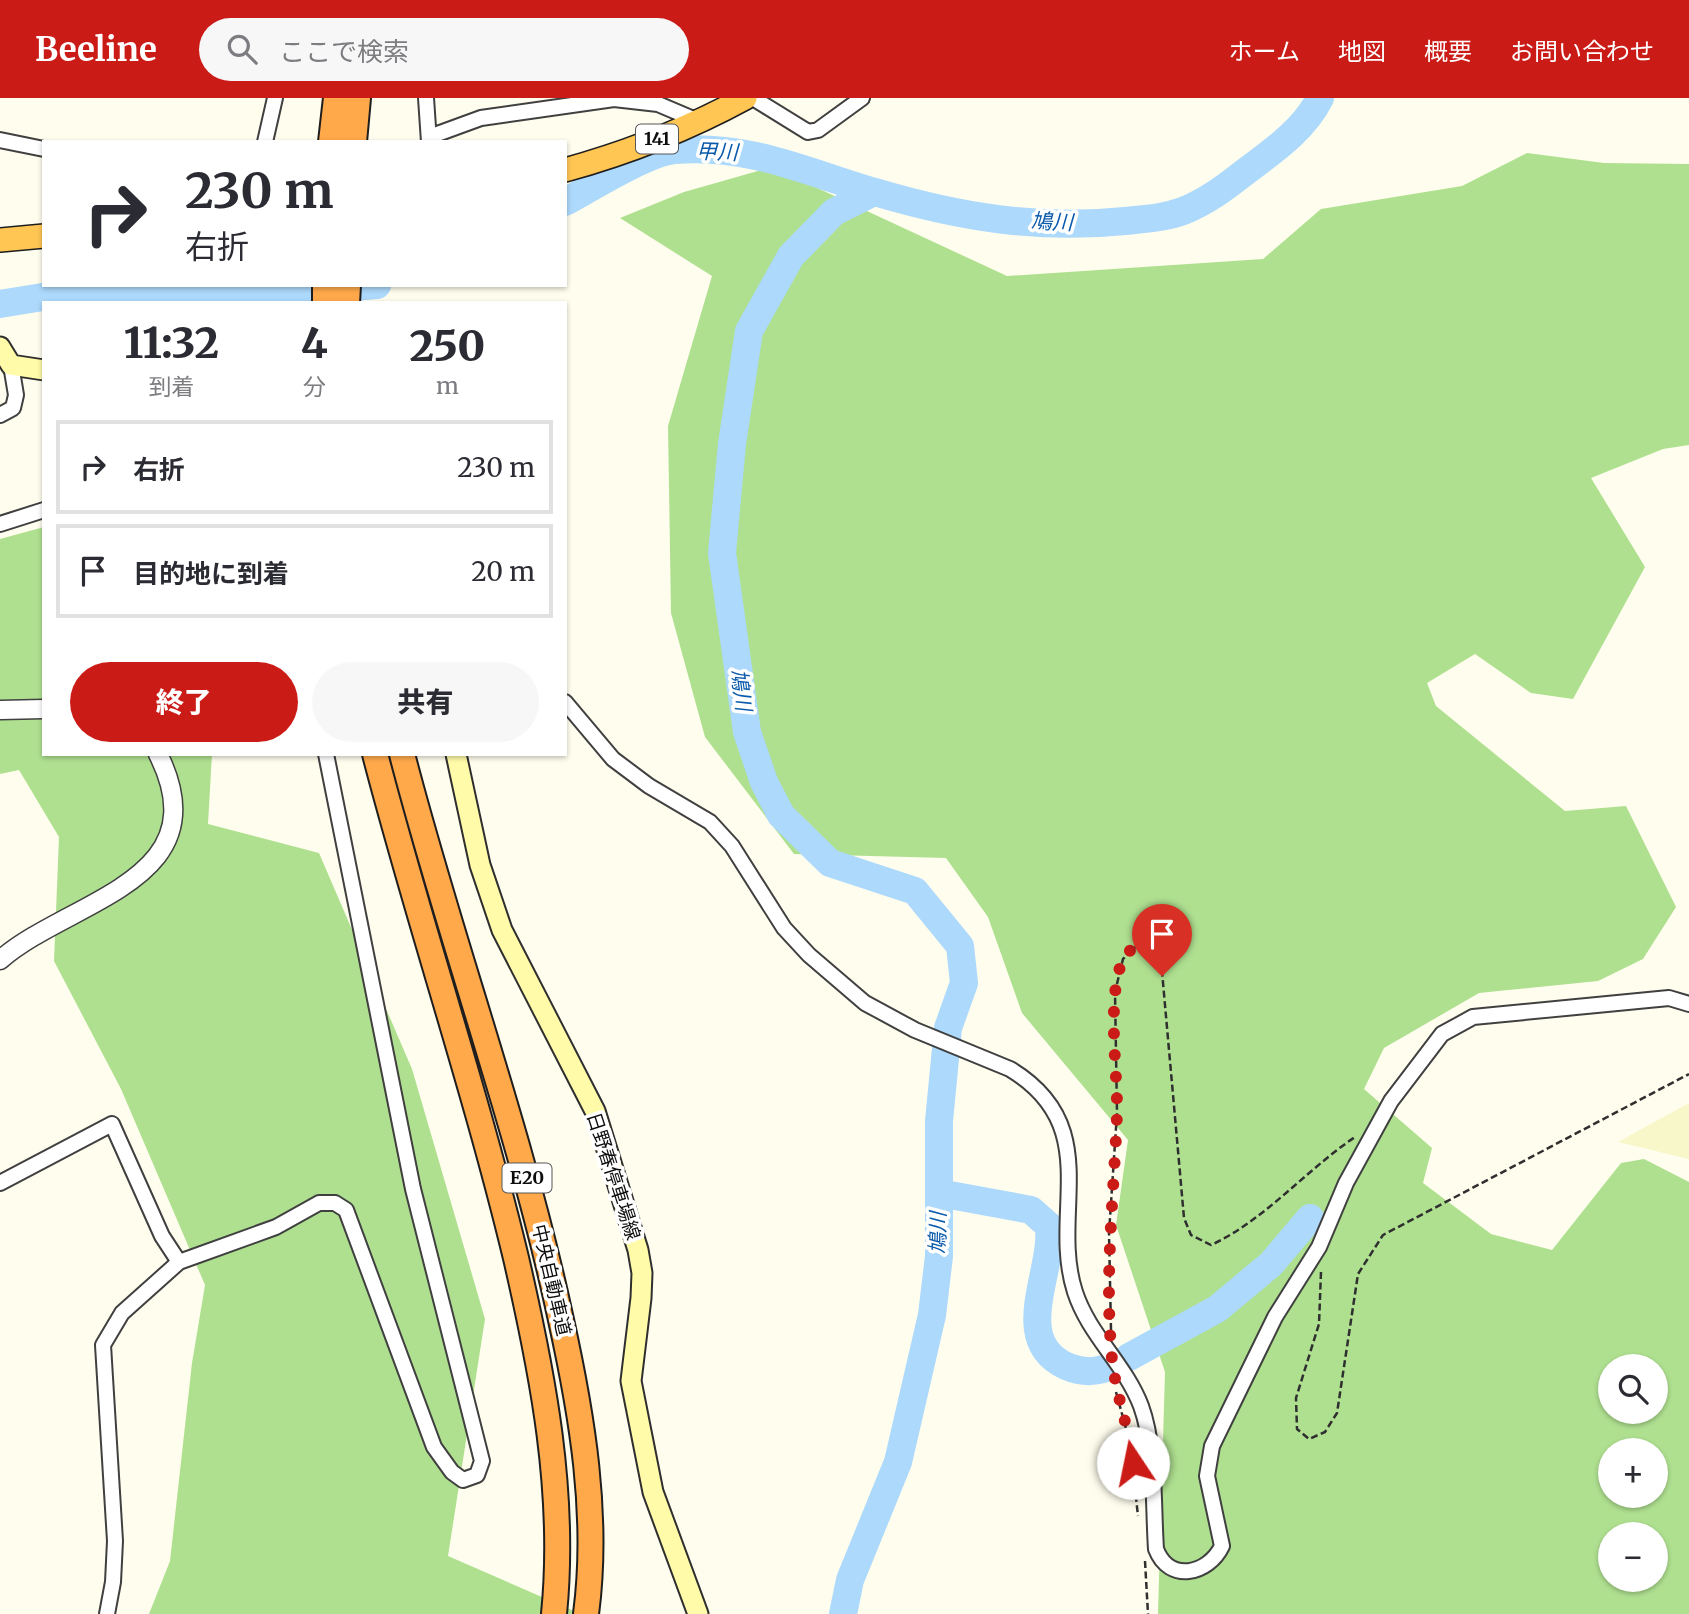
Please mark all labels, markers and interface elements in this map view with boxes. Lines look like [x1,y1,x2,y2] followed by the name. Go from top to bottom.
[199,18,689,81] search box
[35,29,157,70] text: Beeline
[223,30,261,68] icon: search
[279,35,409,68] text: ここで検索
[1229,36,1300,67] text: ホーム
[1338,36,1386,67] text: 地図
[1424,36,1472,67] text: 概要
[1510,36,1654,67] text: お問い合わせ
[636,124,678,154] road number: 141
[696,137,740,166] water label: 甲川
[185,160,333,221] text: 230 m
[70,168,161,259] icon: right
[1031,207,1075,236] water label: 鳩川
[185,227,249,267] text: 右折
[124,317,219,369] text: 11:32
[301,317,328,369] text: 4
[409,320,485,372] text: 250
[436,371,459,400] text: m
[148,372,194,401] text: 到着
[303,372,326,401] text: 分
[74,448,112,486] icon: right
[457,451,535,484] text: 230 m
[133,453,185,486] text: 右折
[74,552,112,590] icon: arrive
[471,555,535,588] text: 20 m
[133,557,289,590] text: 目的地に到着
[70,662,298,742] button: 終了
[312,662,539,742] button: 共有
[725,667,758,715] water label: 鳩川
[1132,904,1192,976] pin
[1143,915,1181,953] icon: arrive
[582,1109,646,1243] street label: 日野春停車場線
[503,1163,552,1192] road number: E20
[924,1210,951,1254] water label: 鳩川
[527,1222,577,1338] street label: 中央自動車道
[1598,1354,1668,1592] map controls
[1598,1354,1668,1424] button: search
[1096,1426,1170,1500] position arrow
[1598,1438,1668,1508] button: +
[1598,1522,1668,1592] button: −

